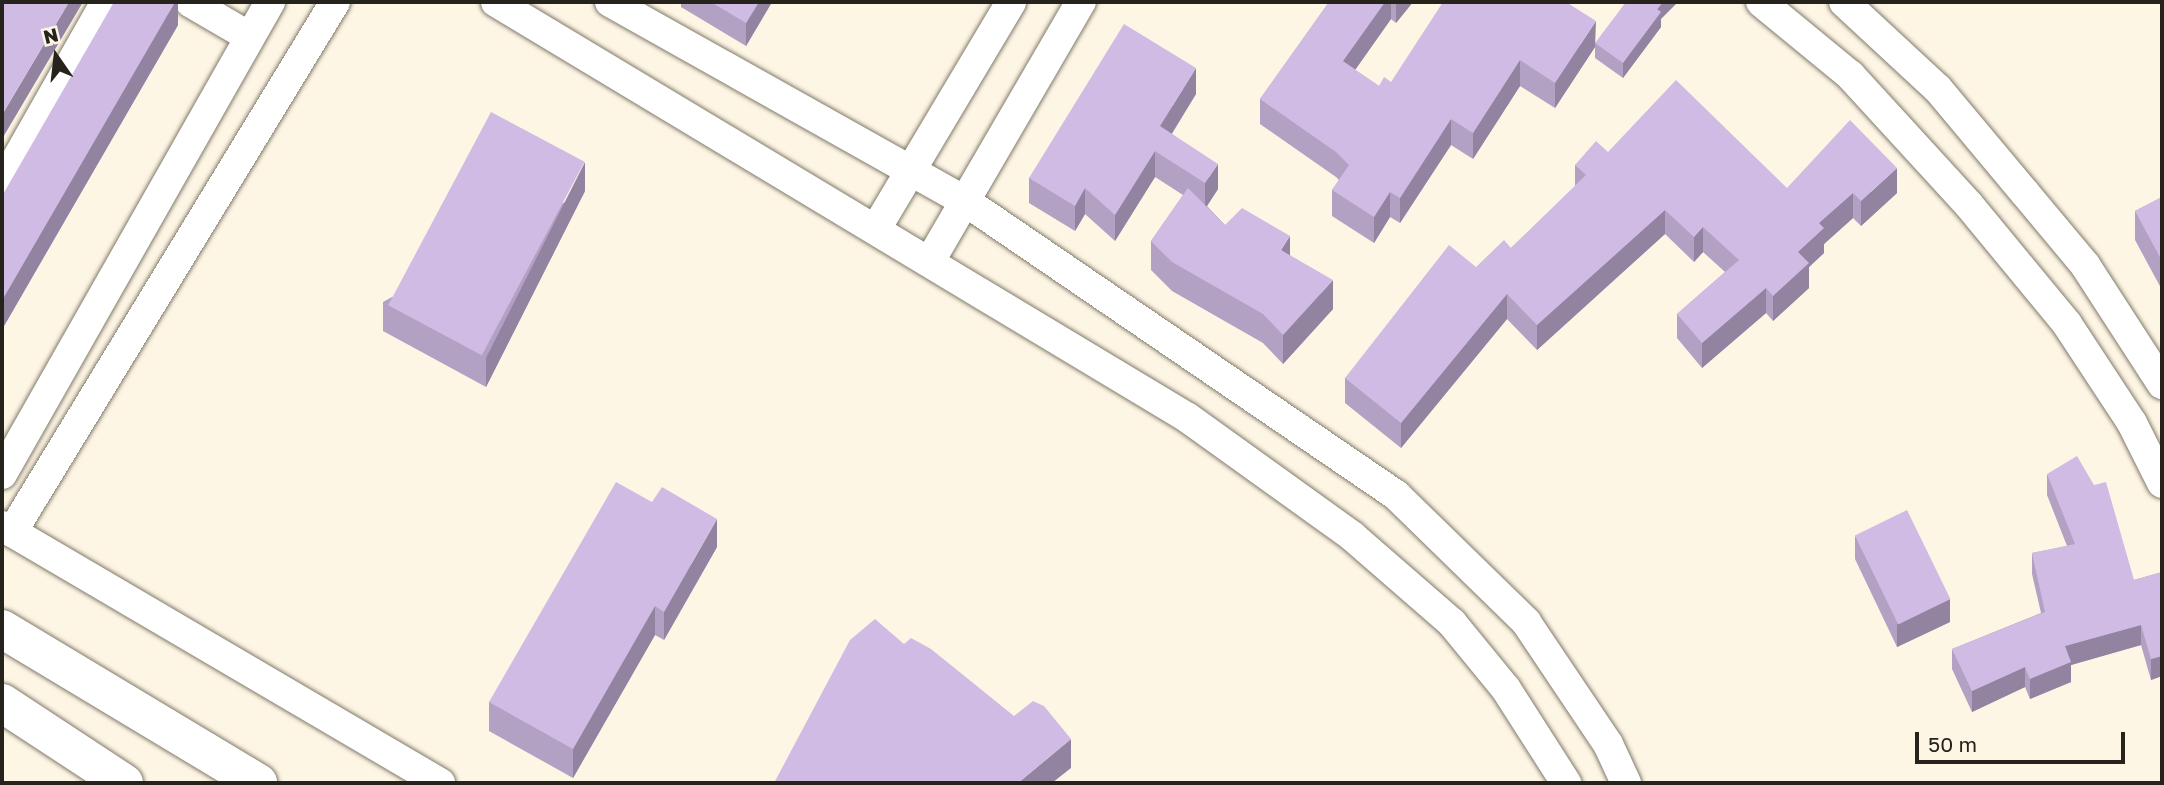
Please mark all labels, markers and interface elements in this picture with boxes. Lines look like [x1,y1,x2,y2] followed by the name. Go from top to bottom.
[21,21,91,91] north arrow
[41,22,61,48] text: N
[1919,718,2129,762] scale bar
[1928,731,1977,757] text: 50 m

